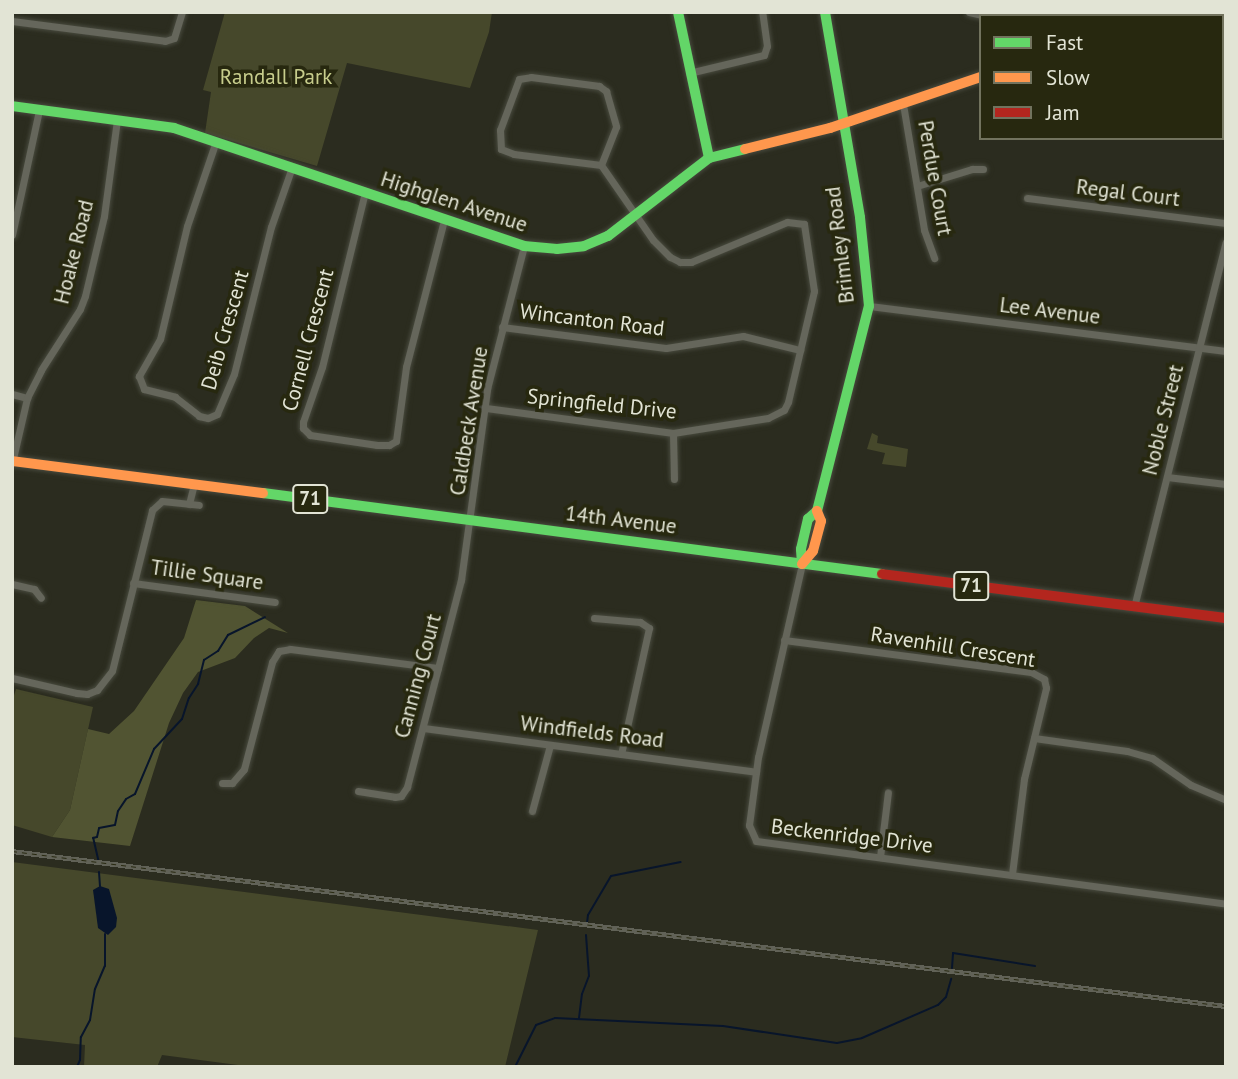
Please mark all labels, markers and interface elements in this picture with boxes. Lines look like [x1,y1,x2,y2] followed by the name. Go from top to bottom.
[979,14,1224,140] legend
[1046,29,1083,56] text: Fast
[220,64,332,90] park label: Randall Park
[1046,64,1090,91] text: Slow
[1046,99,1080,126] text: Jam
[912,118,958,238] street label: Perdue Court
[377,166,531,238] street label: Highglen Avenue
[1075,174,1181,212] street label: Regal Court
[820,185,860,305] street label: Brimley Road
[49,197,99,307] street label: Hoake Road
[277,266,339,414] street label: Cornell Crescent
[196,267,254,393] street label: Deib Crescent
[998,292,1102,330] street label: Lee Avenue
[518,299,666,341] street label: Wincanton Road
[445,344,493,498] street label: Caldbeck Avenue
[1137,362,1189,478] street label: Noble Street
[526,384,678,424] street label: Springfield Drive
[291,484,329,514] road number: 71
[564,501,678,539] street label: 14th Avenue
[149,555,265,595] street label: Tillie Square
[952,570,990,601] road number: 71
[389,611,447,741] street label: Canning Court
[869,622,1037,672] street label: Ravenhill Crescent
[519,711,665,753] street label: Windfields Road
[770,814,934,858] street label: Beckenridge Drive

